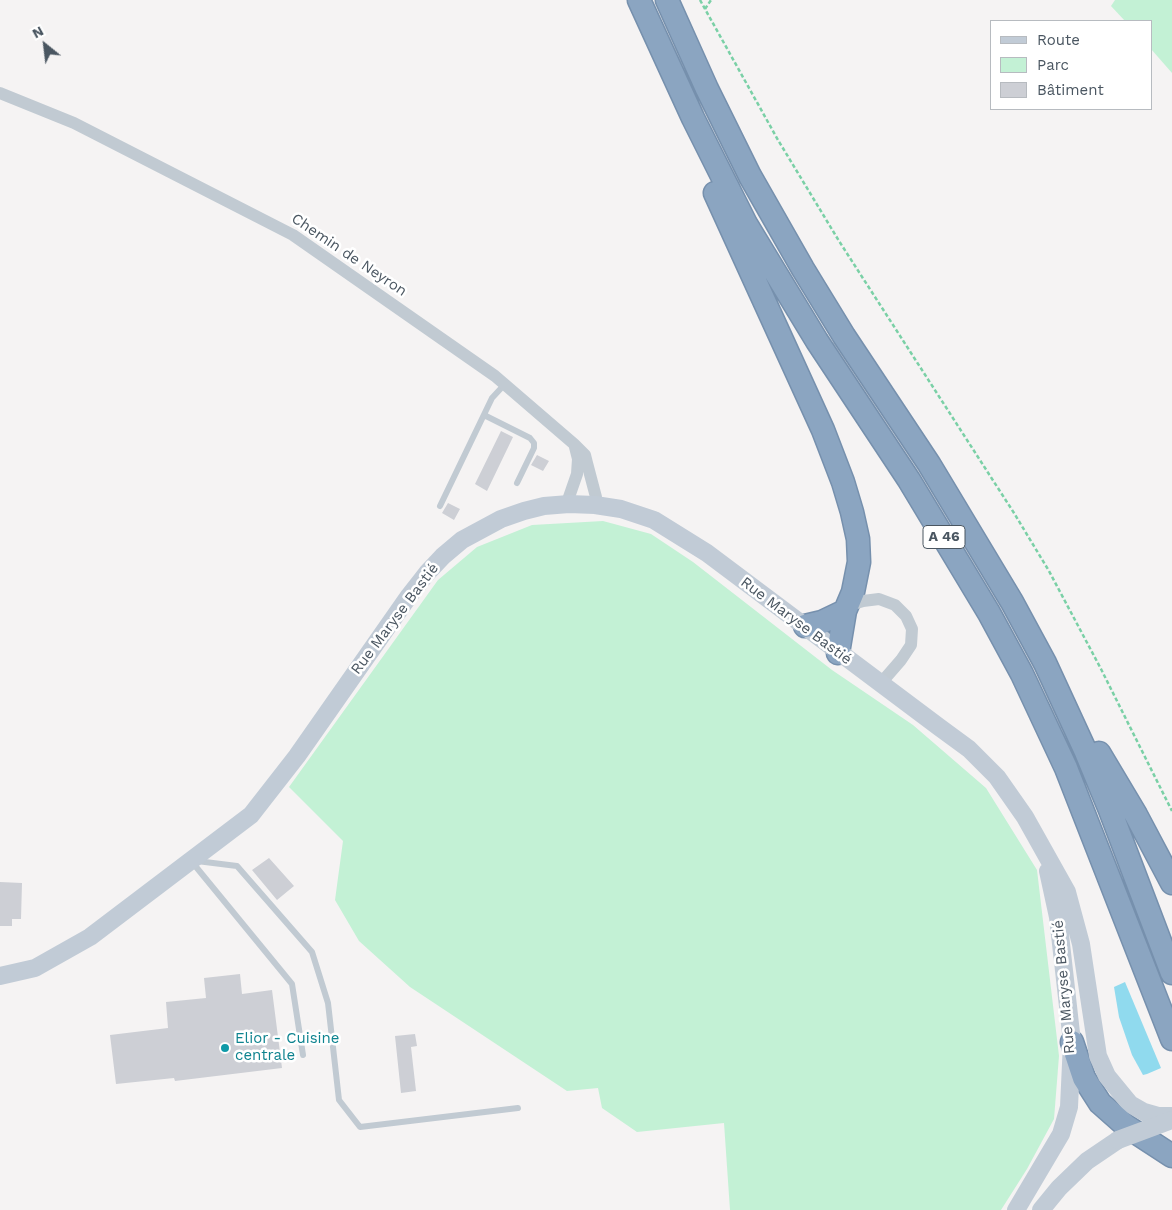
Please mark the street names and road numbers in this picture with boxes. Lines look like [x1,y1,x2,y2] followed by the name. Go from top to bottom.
[288,210,410,300] street label: Chemin de Neyron
[923,526,965,548] road number: A 46
[347,560,443,678] street label: Rue Maryse Bastié
[737,573,855,669] street label: Rue Maryse Bastié
[1049,919,1079,1055] street label: Rue Maryse Bastié

